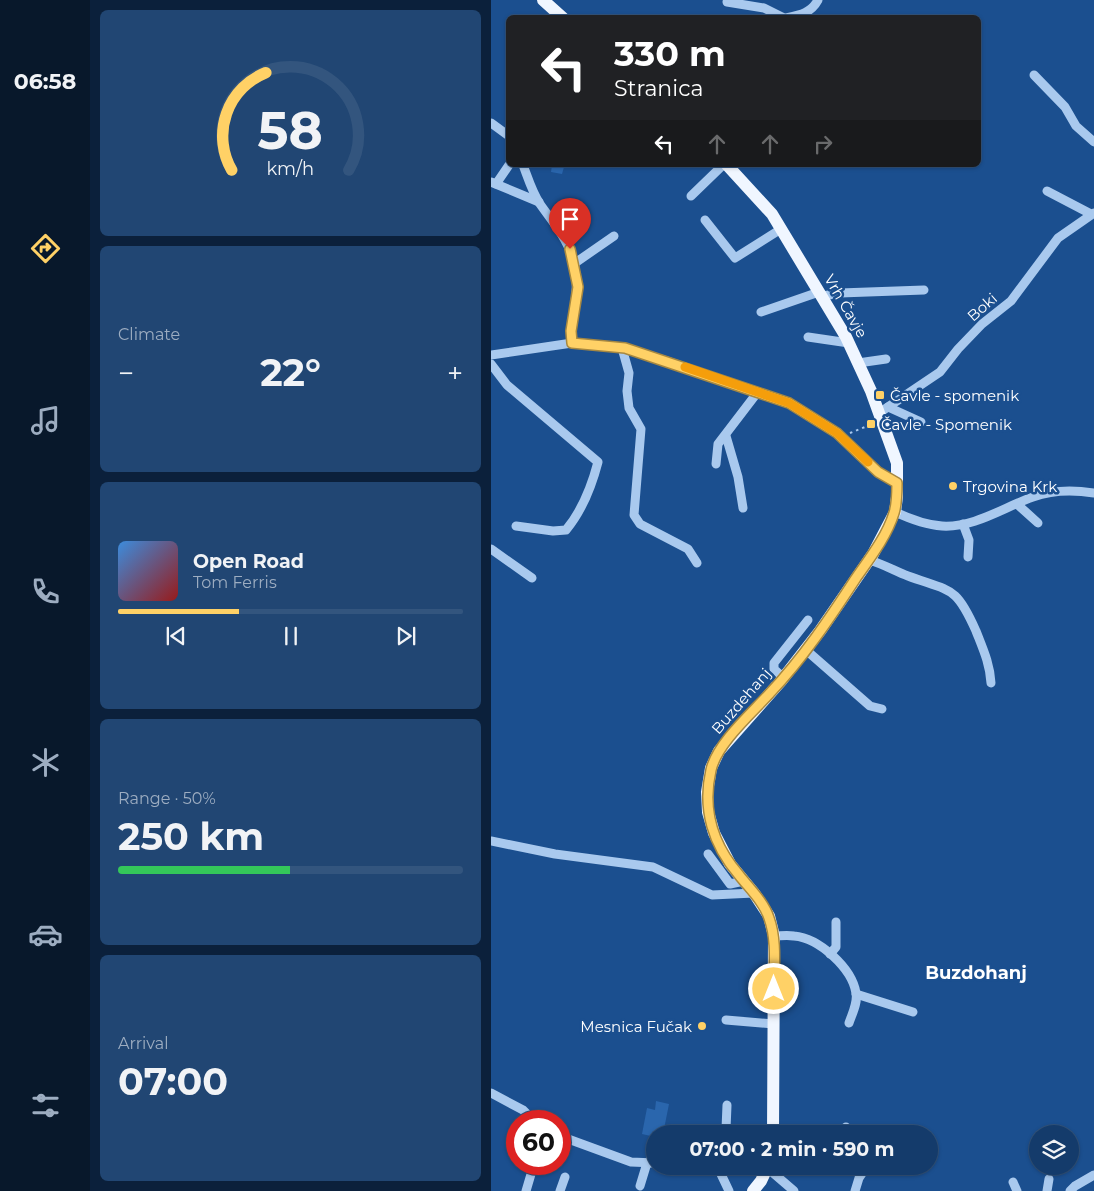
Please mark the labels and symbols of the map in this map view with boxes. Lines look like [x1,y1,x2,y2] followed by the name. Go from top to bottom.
[549,198,591,249] pin
[820,271,872,341] street label: Vrh Čavje
[963,289,1001,325] street label: Boki
[890,386,1019,405] place label: Čavle - spomenik
[874,389,886,401] marker: Čavle - spomenik
[881,415,1012,434] place label: Čavle - Spomenik
[865,418,877,430] marker: Čavle - Spomenik
[963,477,1057,496] place label: Trgovina Krk
[947,480,959,492] marker: Trgovina Krk
[707,664,775,738] street label: Buzdehanj
[747,962,799,1014] position arrow
[925,962,1027,984] district label: Buzdohanj
[580,1017,692,1036] place label: Mesnica Fučak
[696,1020,708,1032] marker: Mesnica Fučak
[506,1110,571,1175] speed limit sign: 60

